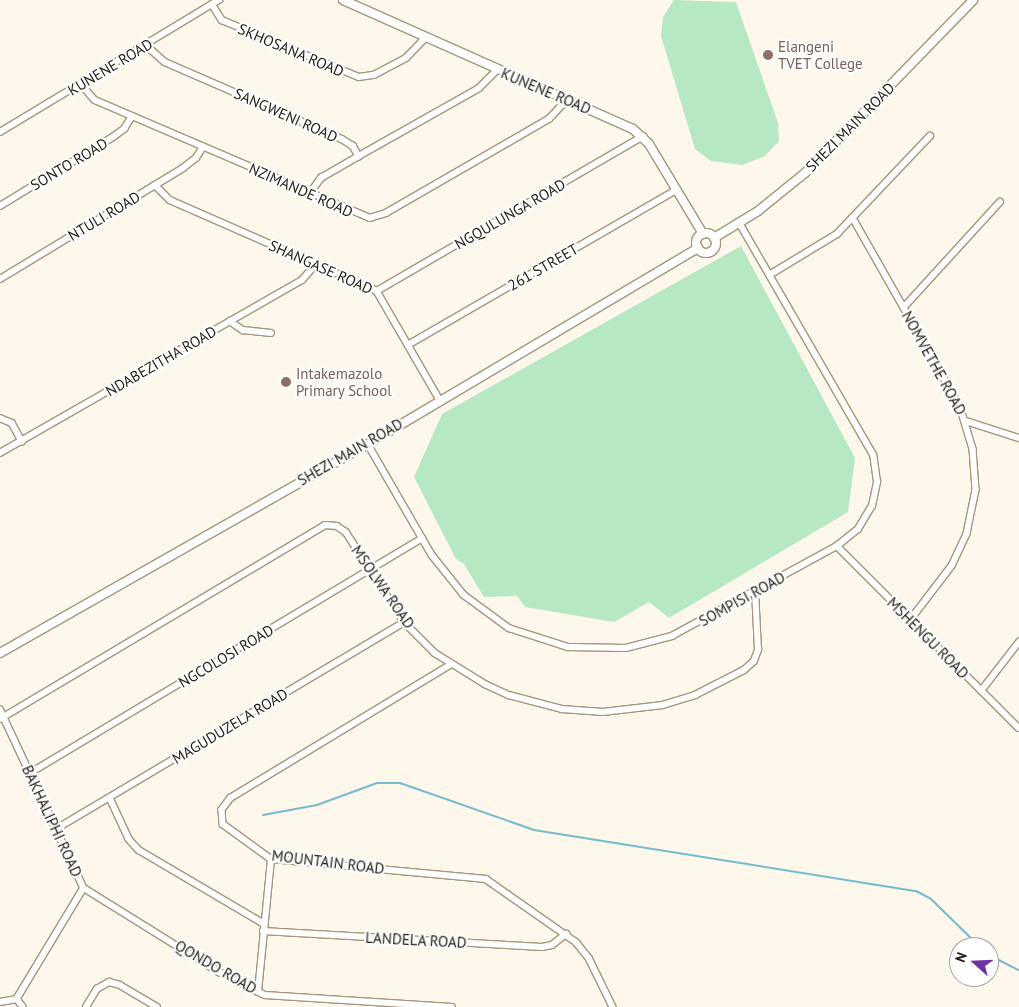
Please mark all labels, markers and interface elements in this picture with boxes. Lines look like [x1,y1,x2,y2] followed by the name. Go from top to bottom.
[235,19,347,81] street label: SKHOSANA ROAD
[64,35,156,99] street label: KUNENE ROAD
[778,37,863,72] place label: Elangeni TVET College
[762,49,774,61] marker: Elangeni TVET College
[498,64,594,118] street label: KUNENE ROAD
[802,79,898,175] street label: SHEZI MAIN ROAD
[231,84,341,146] street label: SANGWENI ROAD
[27,134,111,194] street label: SONTO ROAD
[246,159,356,221] street label: NZIMANDE ROAD
[451,175,569,253] street label: NGQULUNGA ROAD
[65,187,143,245] street label: NTULI ROAD
[266,236,376,298] street label: SHANGASE ROAD
[505,240,581,294] street label: 261 STREET
[898,308,970,418] street label: NOMVETHE ROAD
[102,322,220,400] street label: NDABEZITHA ROAD
[296,364,392,399] place label: Intakemazolo Primary School
[280,376,292,388] marker: Intakemazolo Primary School
[294,415,406,489] street label: SHEZI MAIN ROAD
[347,542,419,632] street label: MSOLWA ROAD
[696,568,788,630] street label: SOMPISI ROAD
[884,594,972,682] street label: MSHENGU ROAD
[175,621,277,691] street label: NGCOLOSI ROAD
[169,684,291,768] street label: MAGUDUZELA ROAD
[18,762,86,880] street label: BAKHALIPHI ROAD
[271,846,385,878] street label: MOUNTAIN ROAD
[365,928,467,952] street label: LANDELA ROAD
[172,936,260,998] street label: QONDO ROAD
[949,937,999,987] north arrow
[951,950,971,965] text: N

